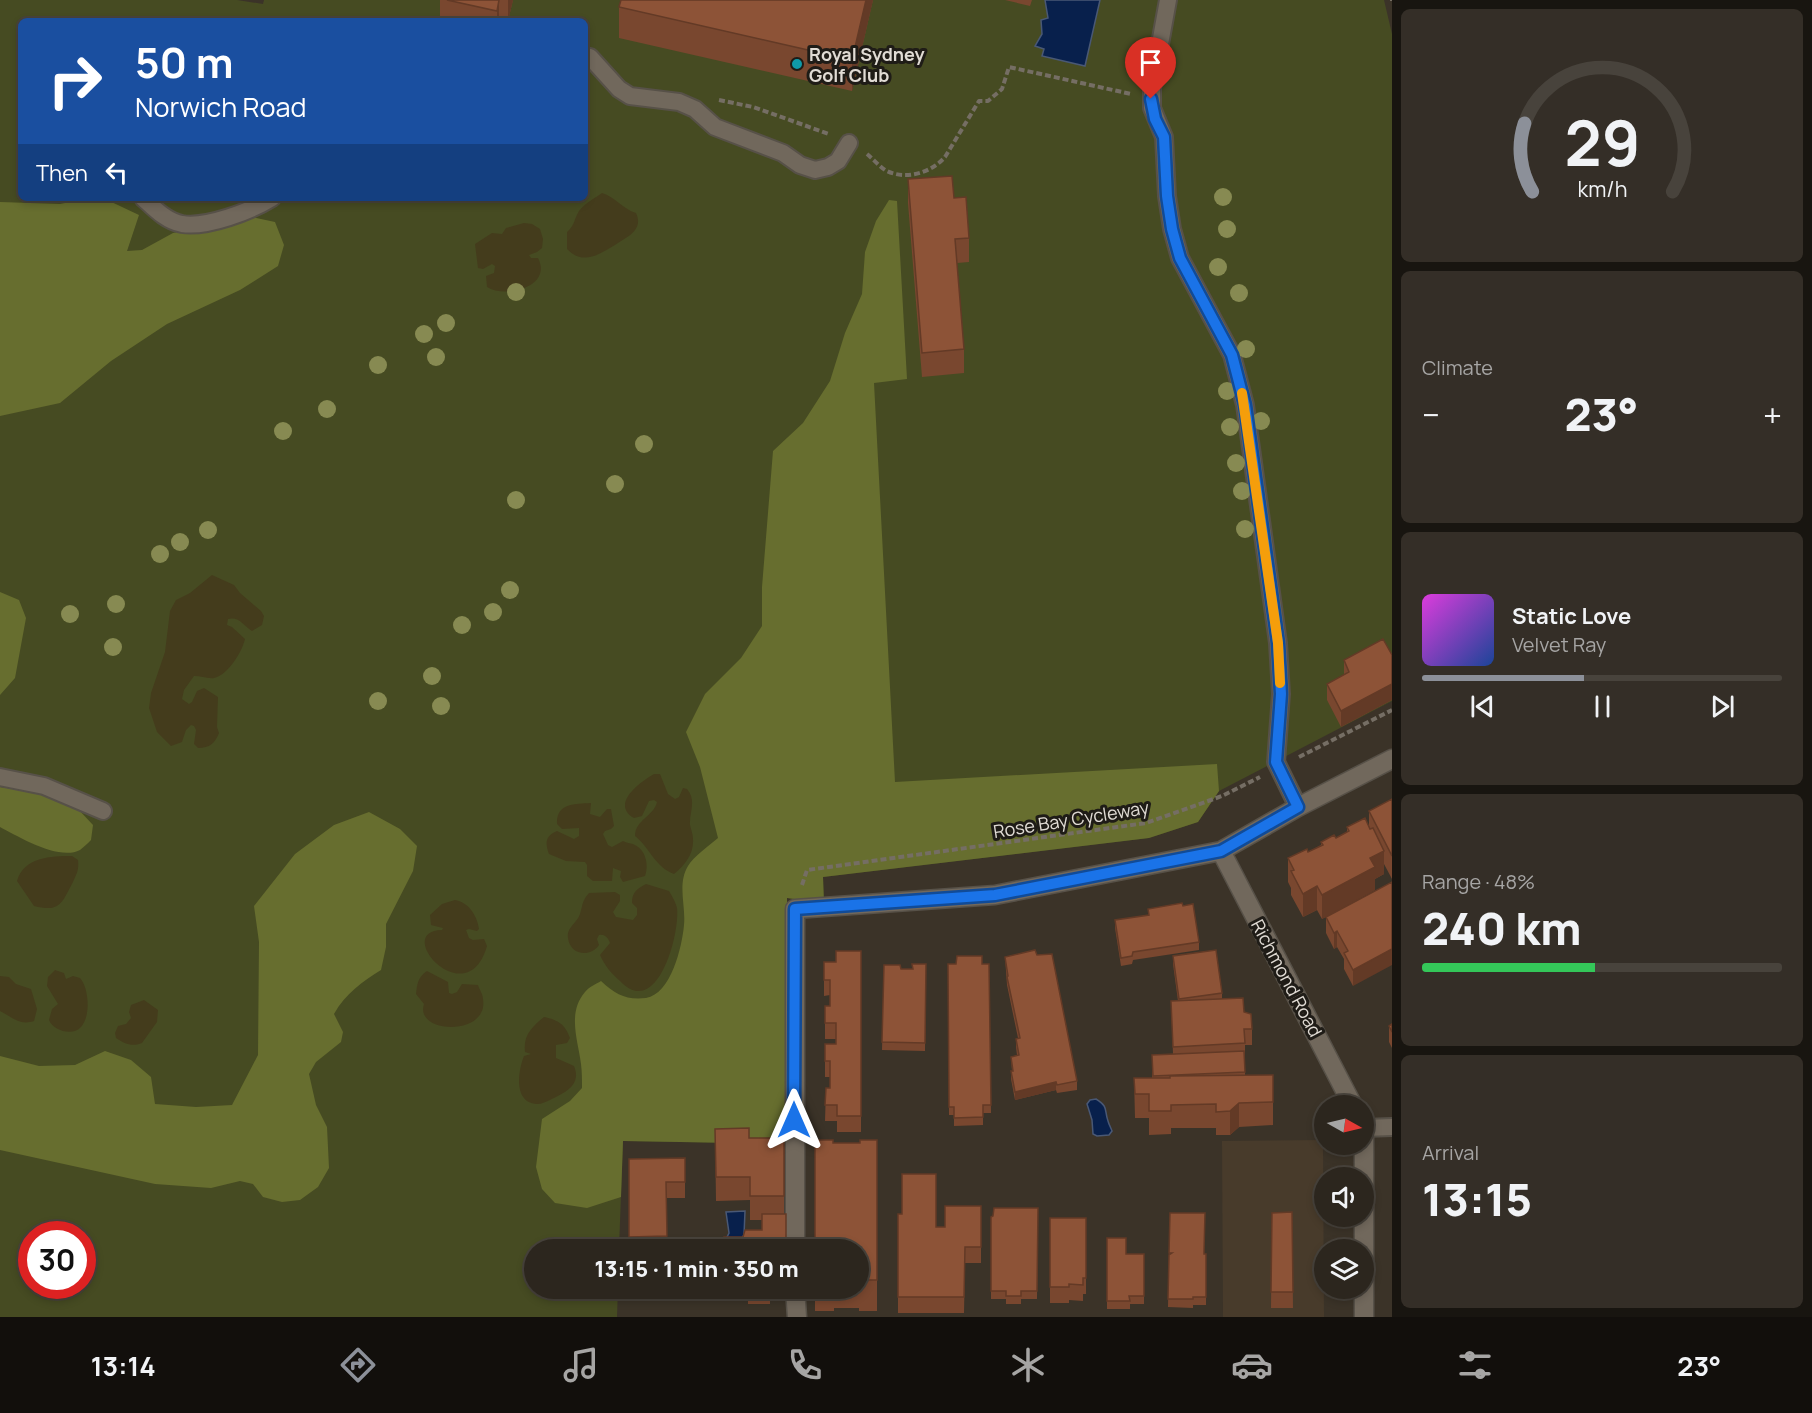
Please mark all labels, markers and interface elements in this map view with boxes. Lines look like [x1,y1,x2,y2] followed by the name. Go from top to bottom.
[135,33,233,91] text: 50 m
[1125,37,1176,99] pin
[36,42,114,120] icon: right
[809,42,925,87] place label: Royal Sydney Golf Club
[1134,46,1167,79] icon: arrive
[790,57,804,71] marker: Royal Sydney Golf Club
[135,88,307,125] text: Norwich Road
[1564,99,1640,185] text: 29
[100,156,133,189] icon: left
[36,158,88,188] text: Then
[1577,175,1627,204] text: km/h
[1422,354,1493,381] text: Climate
[1564,383,1638,445] text: 23°
[1422,392,1440,437] text: −
[1763,392,1782,437] text: +
[1512,601,1631,631] text: Static Love
[1512,631,1606,658] text: Velvet Ray
[1466,690,1499,723] icon: previous
[1586,690,1619,723] icon: pause
[1706,690,1739,723] icon: next
[991,795,1151,843] street label: Rose Bay Cycleway
[1422,868,1535,895] text: Range · 48%
[1422,897,1581,959] text: 240 km
[1246,915,1328,1041] street label: Richmond Road
[762,1088,826,1152] position arrow
[1314,1095,1374,1155] north arrow
[1314,1095,1374,1299] map controls
[1422,1139,1479,1166] text: Arrival
[1314,1167,1374,1227] button: sound
[1422,1168,1532,1230] text: 13:15
[18,1221,96,1299] speed limit sign: 30
[1314,1239,1374,1299] button: layers
[594,1254,799,1284] text: 13:15 · 1 min · 350 m
[337,1344,379,1386] icon: directions
[560,1344,602,1386] icon: music
[784,1344,826,1386] icon: phone
[1007,1344,1049,1386] icon: climate
[1231,1344,1273,1386] icon: car
[1454,1344,1496,1386] icon: filters
[91,1347,156,1384] text: 13:14
[1677,1347,1721,1384] text: 23°

